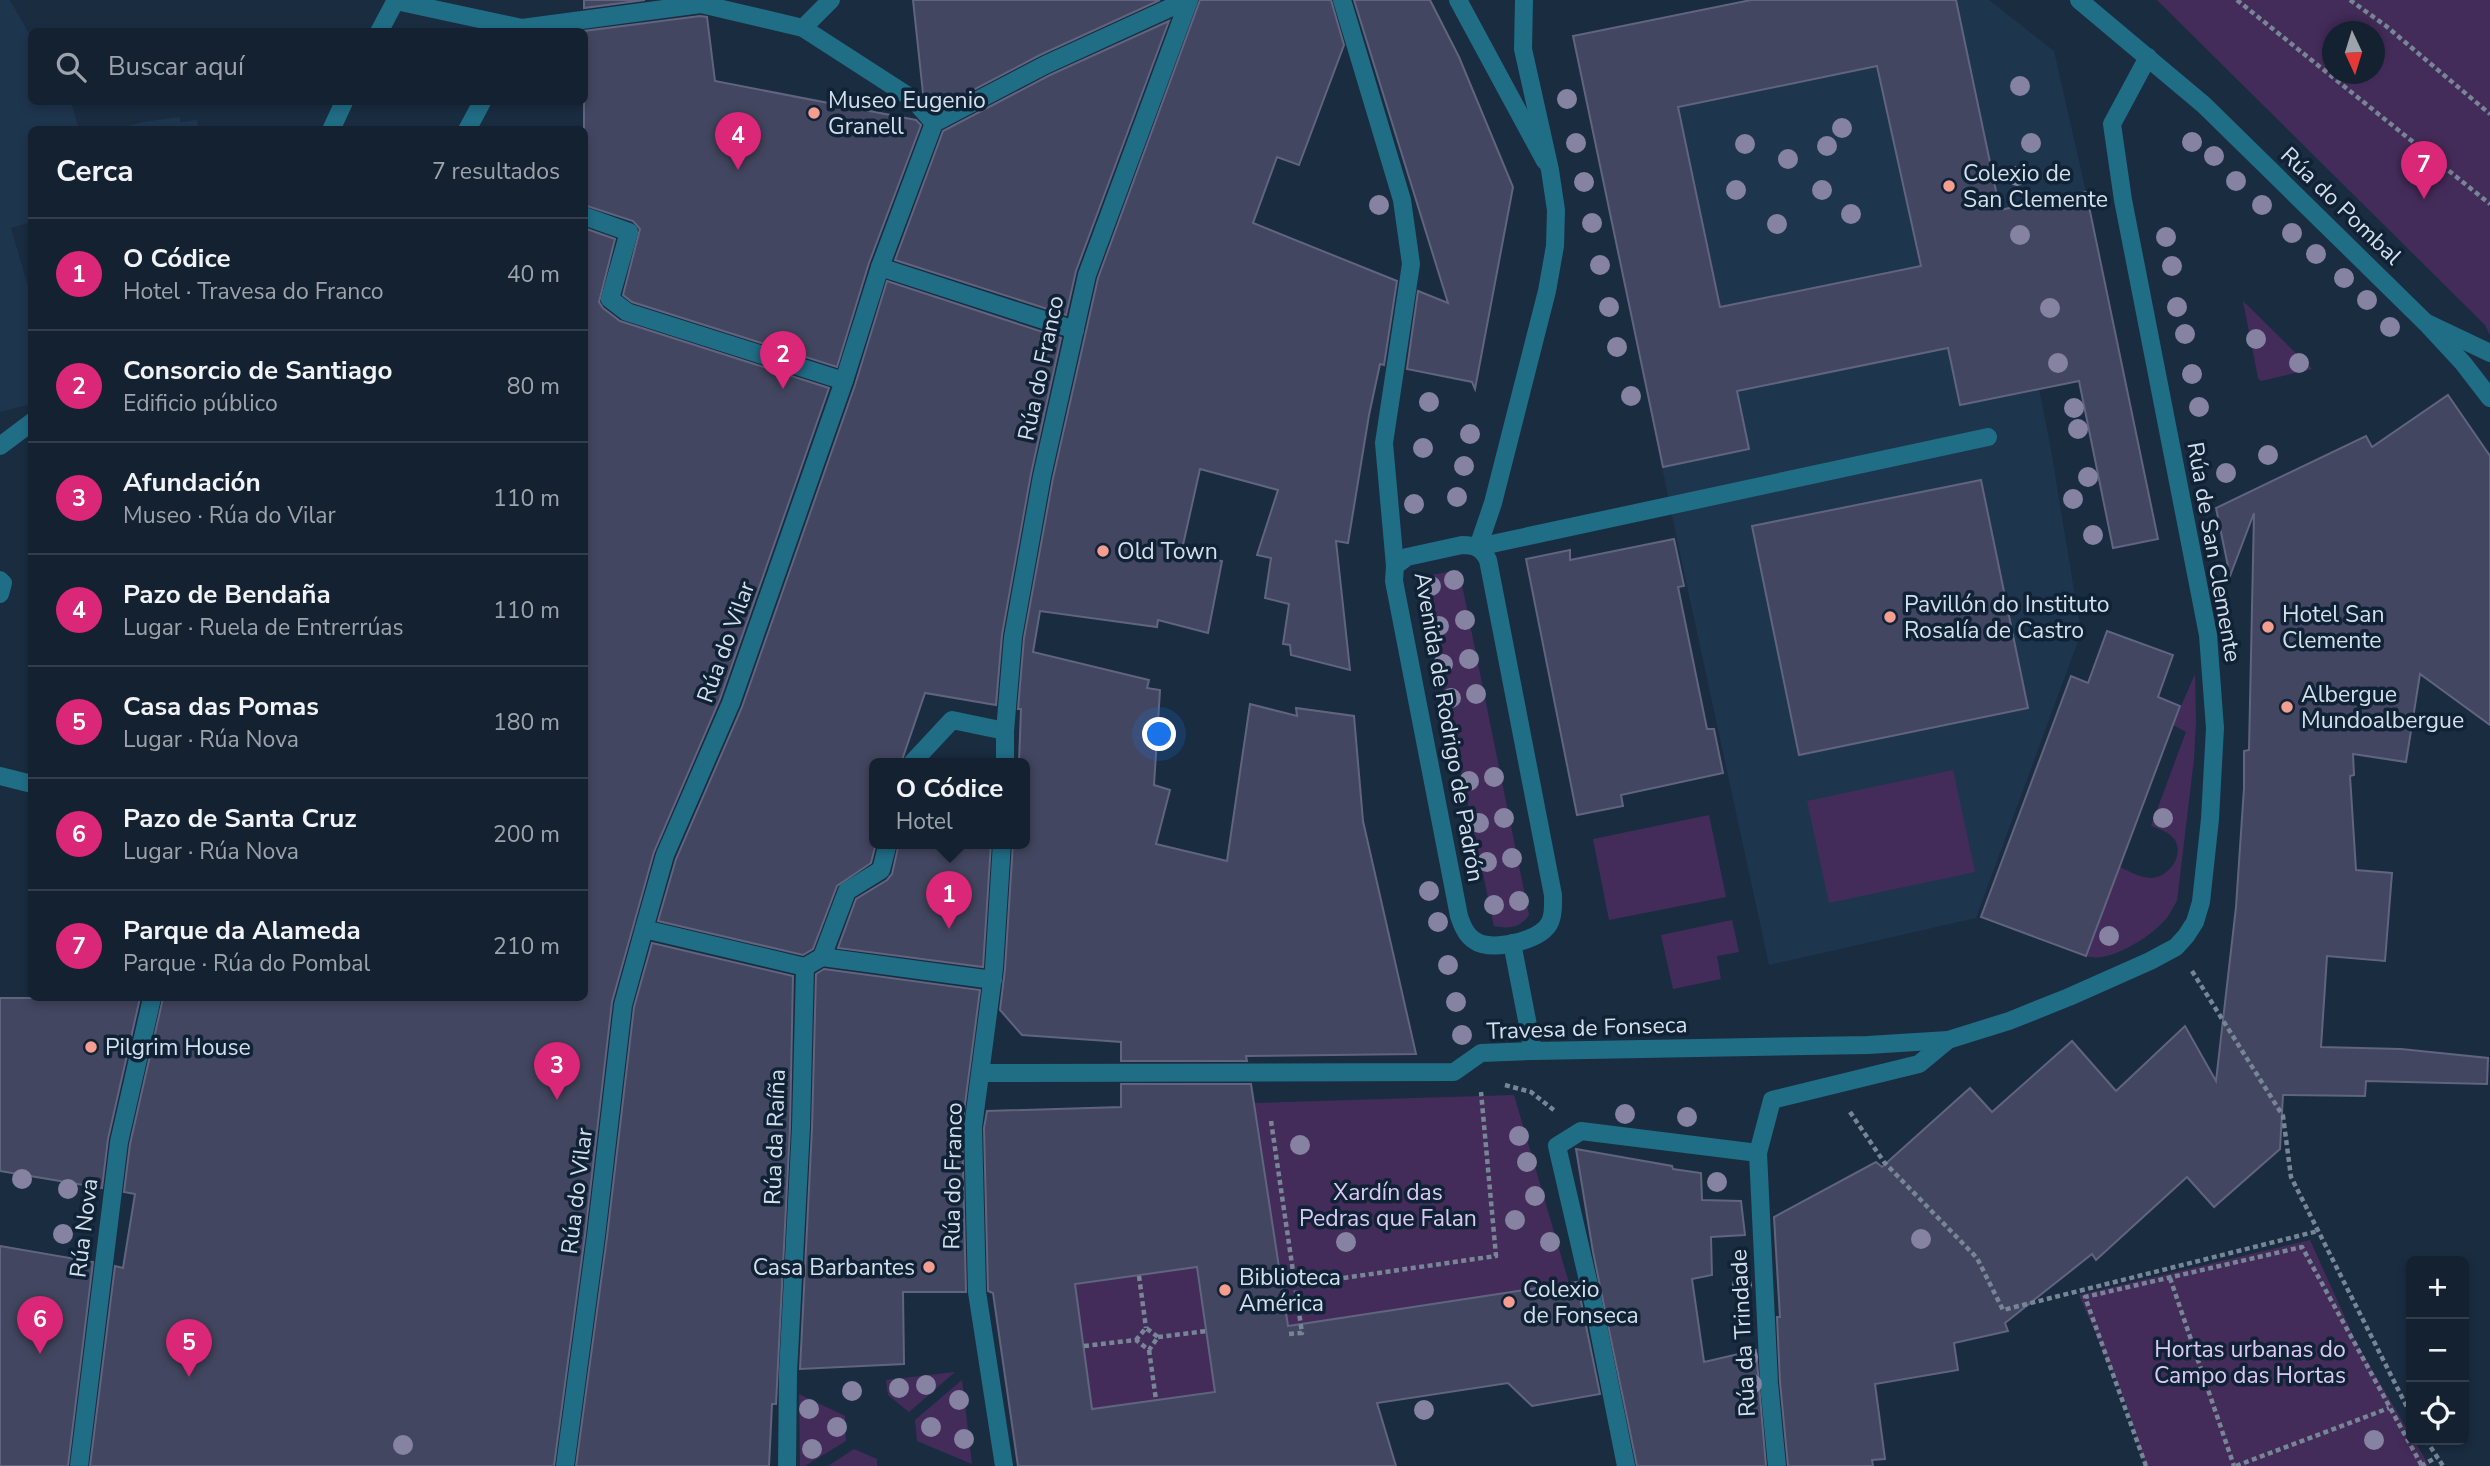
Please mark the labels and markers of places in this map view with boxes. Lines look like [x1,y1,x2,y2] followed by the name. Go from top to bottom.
[828,85,986,142] place label: Museo Eugenio Granell
[806,105,822,121] marker: Museo Eugenio Granell
[715,112,761,170] pin: 4
[2401,141,2447,199] pin: 7
[1963,158,2108,215] place label: Colexio de San Clemente
[1941,178,1957,194] marker: Colexio de San Clemente
[760,331,806,389] pin: 2
[1117,536,1218,567] place label: Old Town
[1095,543,1111,559] marker: Old Town
[1904,589,2110,646] place label: Pavillón do Instituto Rosalía de Castro
[2282,599,2384,656] place label: Hotel San Clemente
[1882,609,1898,625] marker: Pavillón do Instituto Rosalía de Castro
[2260,619,2276,635] marker: Hotel San Clemente
[2301,679,2464,736] place label: Albergue Mundoalbergue
[2279,699,2295,715] marker: Albergue Mundoalbergue
[926,871,972,929] pin: 1
[105,1032,251,1063] place label: Pilgrim House
[83,1039,99,1055] marker: Pilgrim House
[534,1042,580,1100] pin: 3
[753,1252,915,1283] place label: Casa Barbantes
[921,1259,937,1275] marker: Casa Barbantes
[1239,1262,1341,1319] place label: Biblioteca América
[1523,1274,1639,1331] place label: Colexio de Fonseca
[1217,1282,1233,1298] marker: Biblioteca América
[1501,1294,1517,1310] marker: Colexio de Fonseca
[17,1296,63,1354] pin: 6
[166,1319,212,1377] pin: 5

